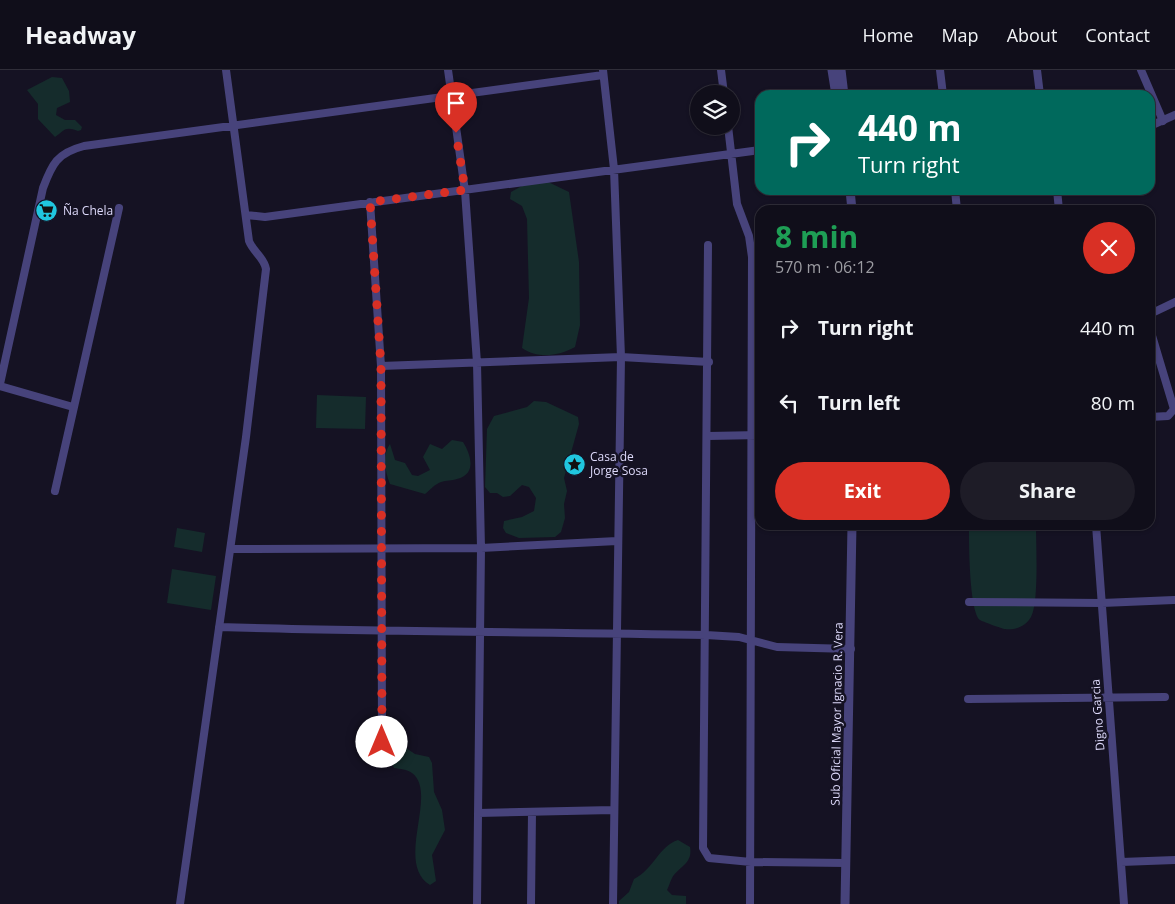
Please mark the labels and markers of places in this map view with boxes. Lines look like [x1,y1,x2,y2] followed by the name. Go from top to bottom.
[435,82,477,133] pin
[35,199,59,223] supermarket icon: Ña Chela
[63,202,113,219] place label: Ña Chela
[589,448,648,479] place label: Casa de Jorge Sosa
[562,452,586,476] place icon: Casa de Jorge Sosa

